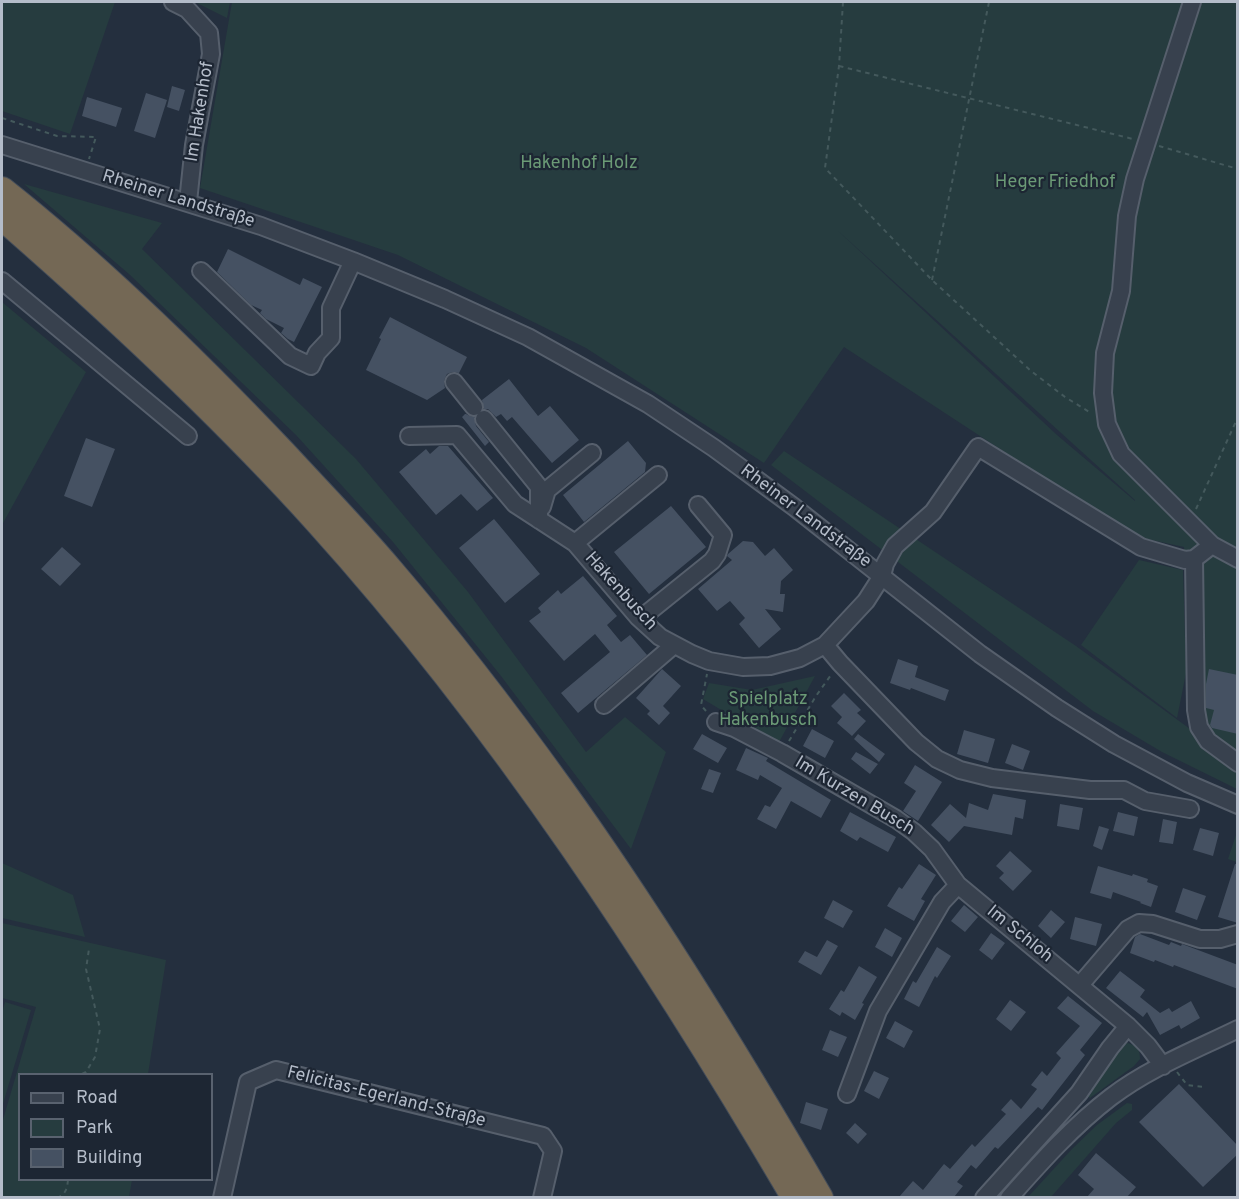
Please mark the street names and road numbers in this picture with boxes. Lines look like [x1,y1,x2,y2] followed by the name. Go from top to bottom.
[182,60,220,164] street label: Im Hakenhof
[99,167,257,233] street label: Rheiner Landstraße
[735,461,875,573] street label: Rheiner Landstraße
[579,548,661,636] street label: Hakenbusch
[790,753,918,841] street label: Im Kurzen Busch
[981,902,1057,968] street label: Im Schloh
[284,1063,488,1133] street label: Felicitas-Egerland-Straße

